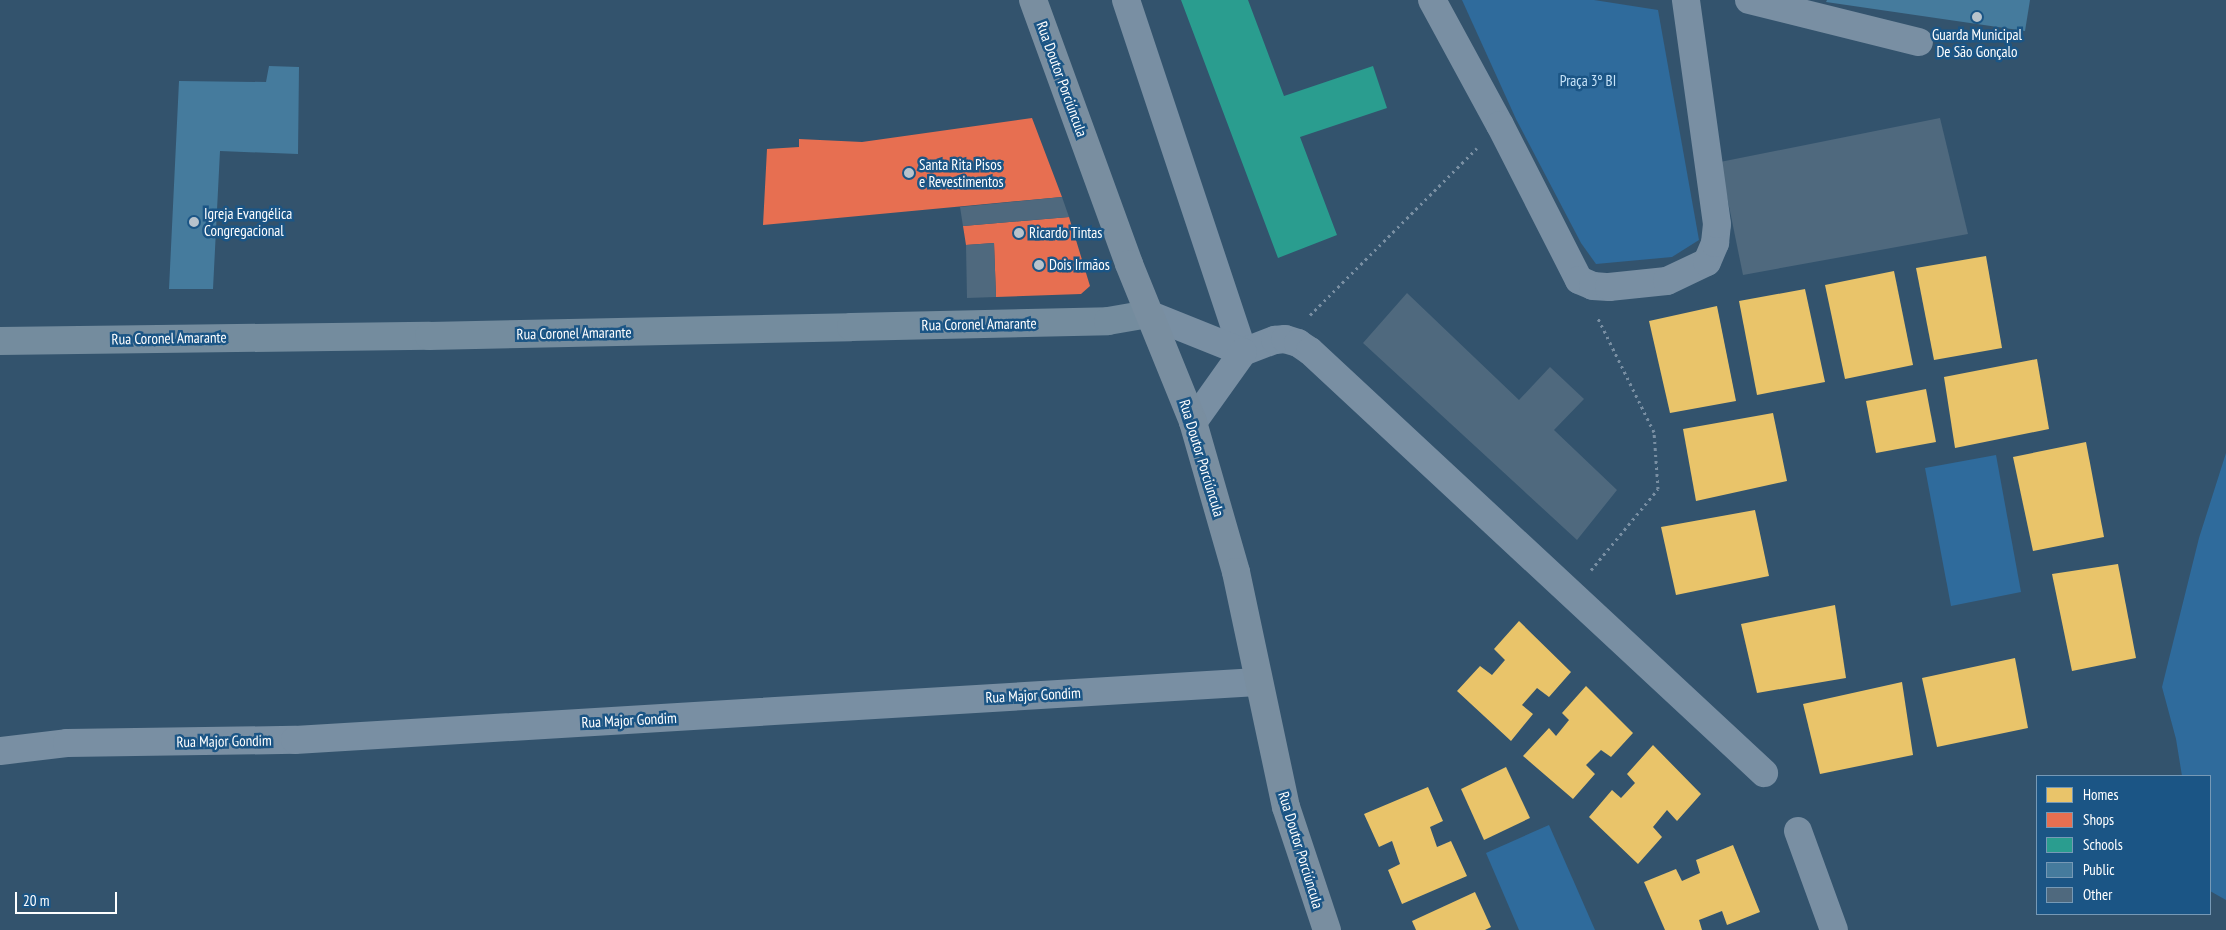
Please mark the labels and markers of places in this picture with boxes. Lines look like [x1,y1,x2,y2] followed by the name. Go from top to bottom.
[1971,11,1983,23] marker: Guarda Municipal De São Gonçalo
[1932,25,2022,60] place label: Guarda Municipal De São Gonçalo
[919,155,1003,190] place label: Santa Rita Pisos e Revestimentos
[903,167,915,179] marker: Santa Rita Pisos e Revestimentos
[204,204,292,239] place label: Igreja Evangélica Congregacional
[188,216,200,228] marker: Igreja Evangélica Congregacional
[1029,224,1103,242] place label: Ricardo Tintas
[1013,227,1025,239] marker: Ricardo Tintas
[1049,256,1110,274] place label: Dois Irmãos
[1033,259,1045,271] marker: Dois Irmãos

